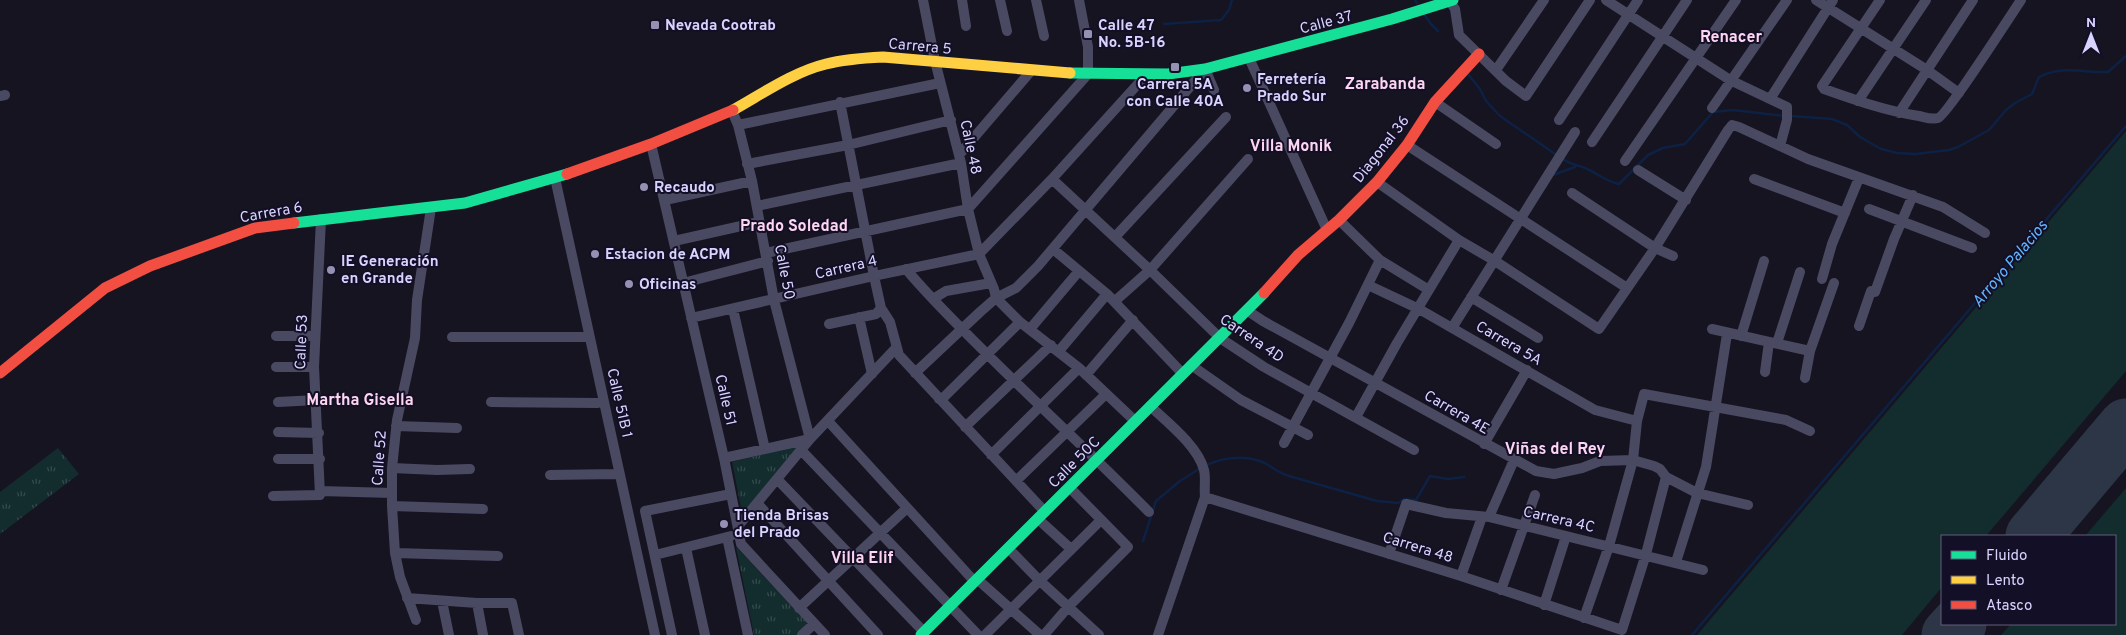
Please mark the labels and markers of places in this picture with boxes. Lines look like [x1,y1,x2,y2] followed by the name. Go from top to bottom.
[665,17,776,36] place label: Nevada Cootrab
[1098,17,1165,53] place label: Calle 47 No. 5B-16
[649,19,661,31] marker: Nevada Cootrab
[1082,28,1094,40] marker: Calle 47 No. 5B-16
[1169,61,1181,73] marker: Carrera 5A con Calle 40A
[1257,71,1327,107] place label: Ferretería Prado Sur
[1126,76,1224,112] place label: Carrera 5A con Calle 40A
[1241,82,1253,94] marker: Ferretería Prado Sur
[654,179,715,198] place label: Recaudo
[638,181,650,193] marker: Recaudo
[605,246,730,265] place label: Estacion de ACPM
[589,248,601,260] marker: Estacion de ACPM
[341,253,439,289] place label: IE Generación en Grande
[325,264,337,276] marker: IE Generación en Grande
[639,276,697,295] place label: Oficinas
[623,278,635,290] marker: Oficinas
[734,507,829,543] place label: Tienda Brisas del Prado
[718,518,730,530] marker: Tienda Brisas del Prado

